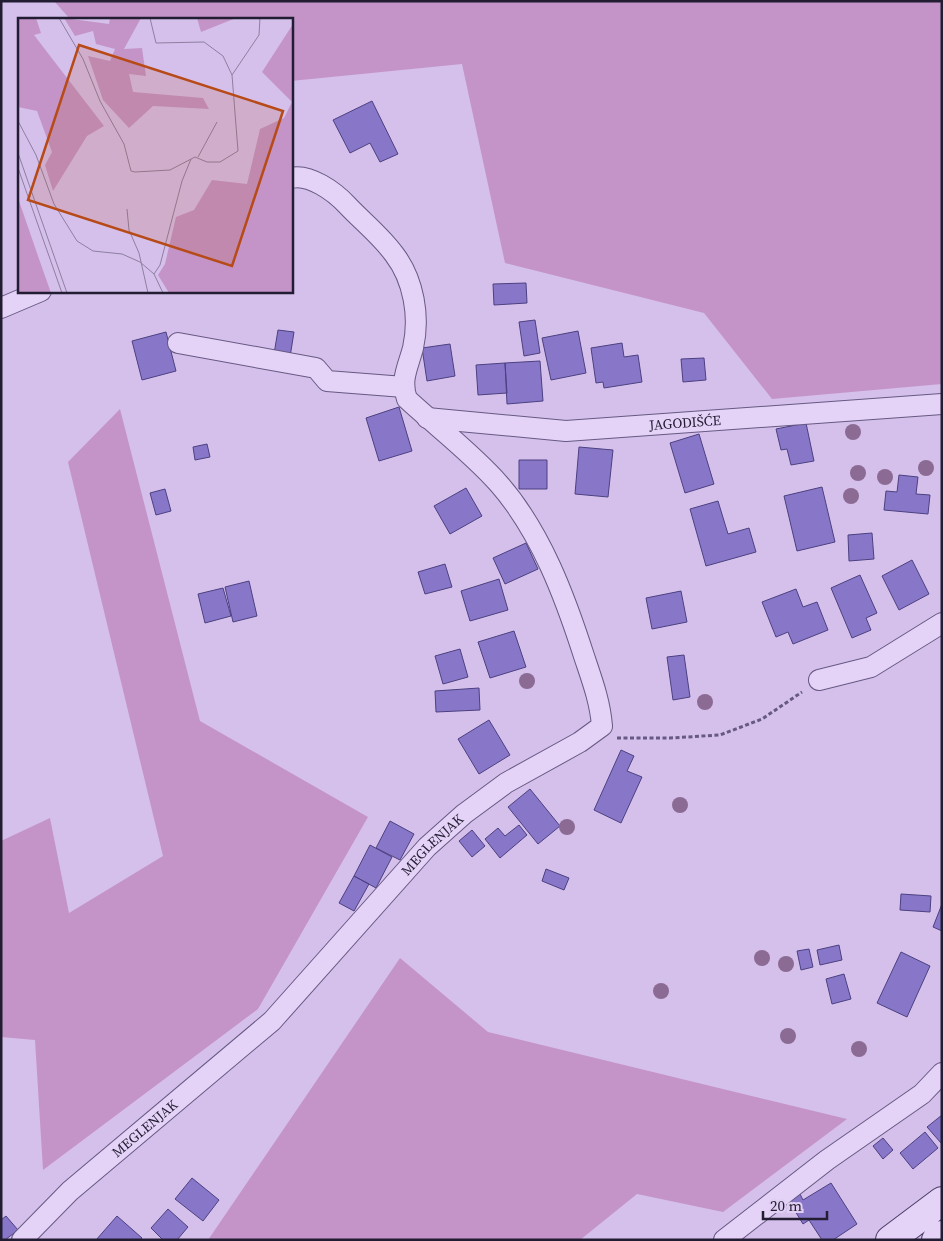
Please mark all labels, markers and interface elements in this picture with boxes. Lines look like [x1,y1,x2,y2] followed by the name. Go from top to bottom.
[18,18,292,292] inset map
[648,410,722,435] street label: JAGODIŠĆE
[396,809,468,880] street label: MEGLENJAK
[107,1094,182,1162] street label: MEGLENJAK
[763,1188,827,1220] scale bar
[770,1195,802,1216] text: 20 m

